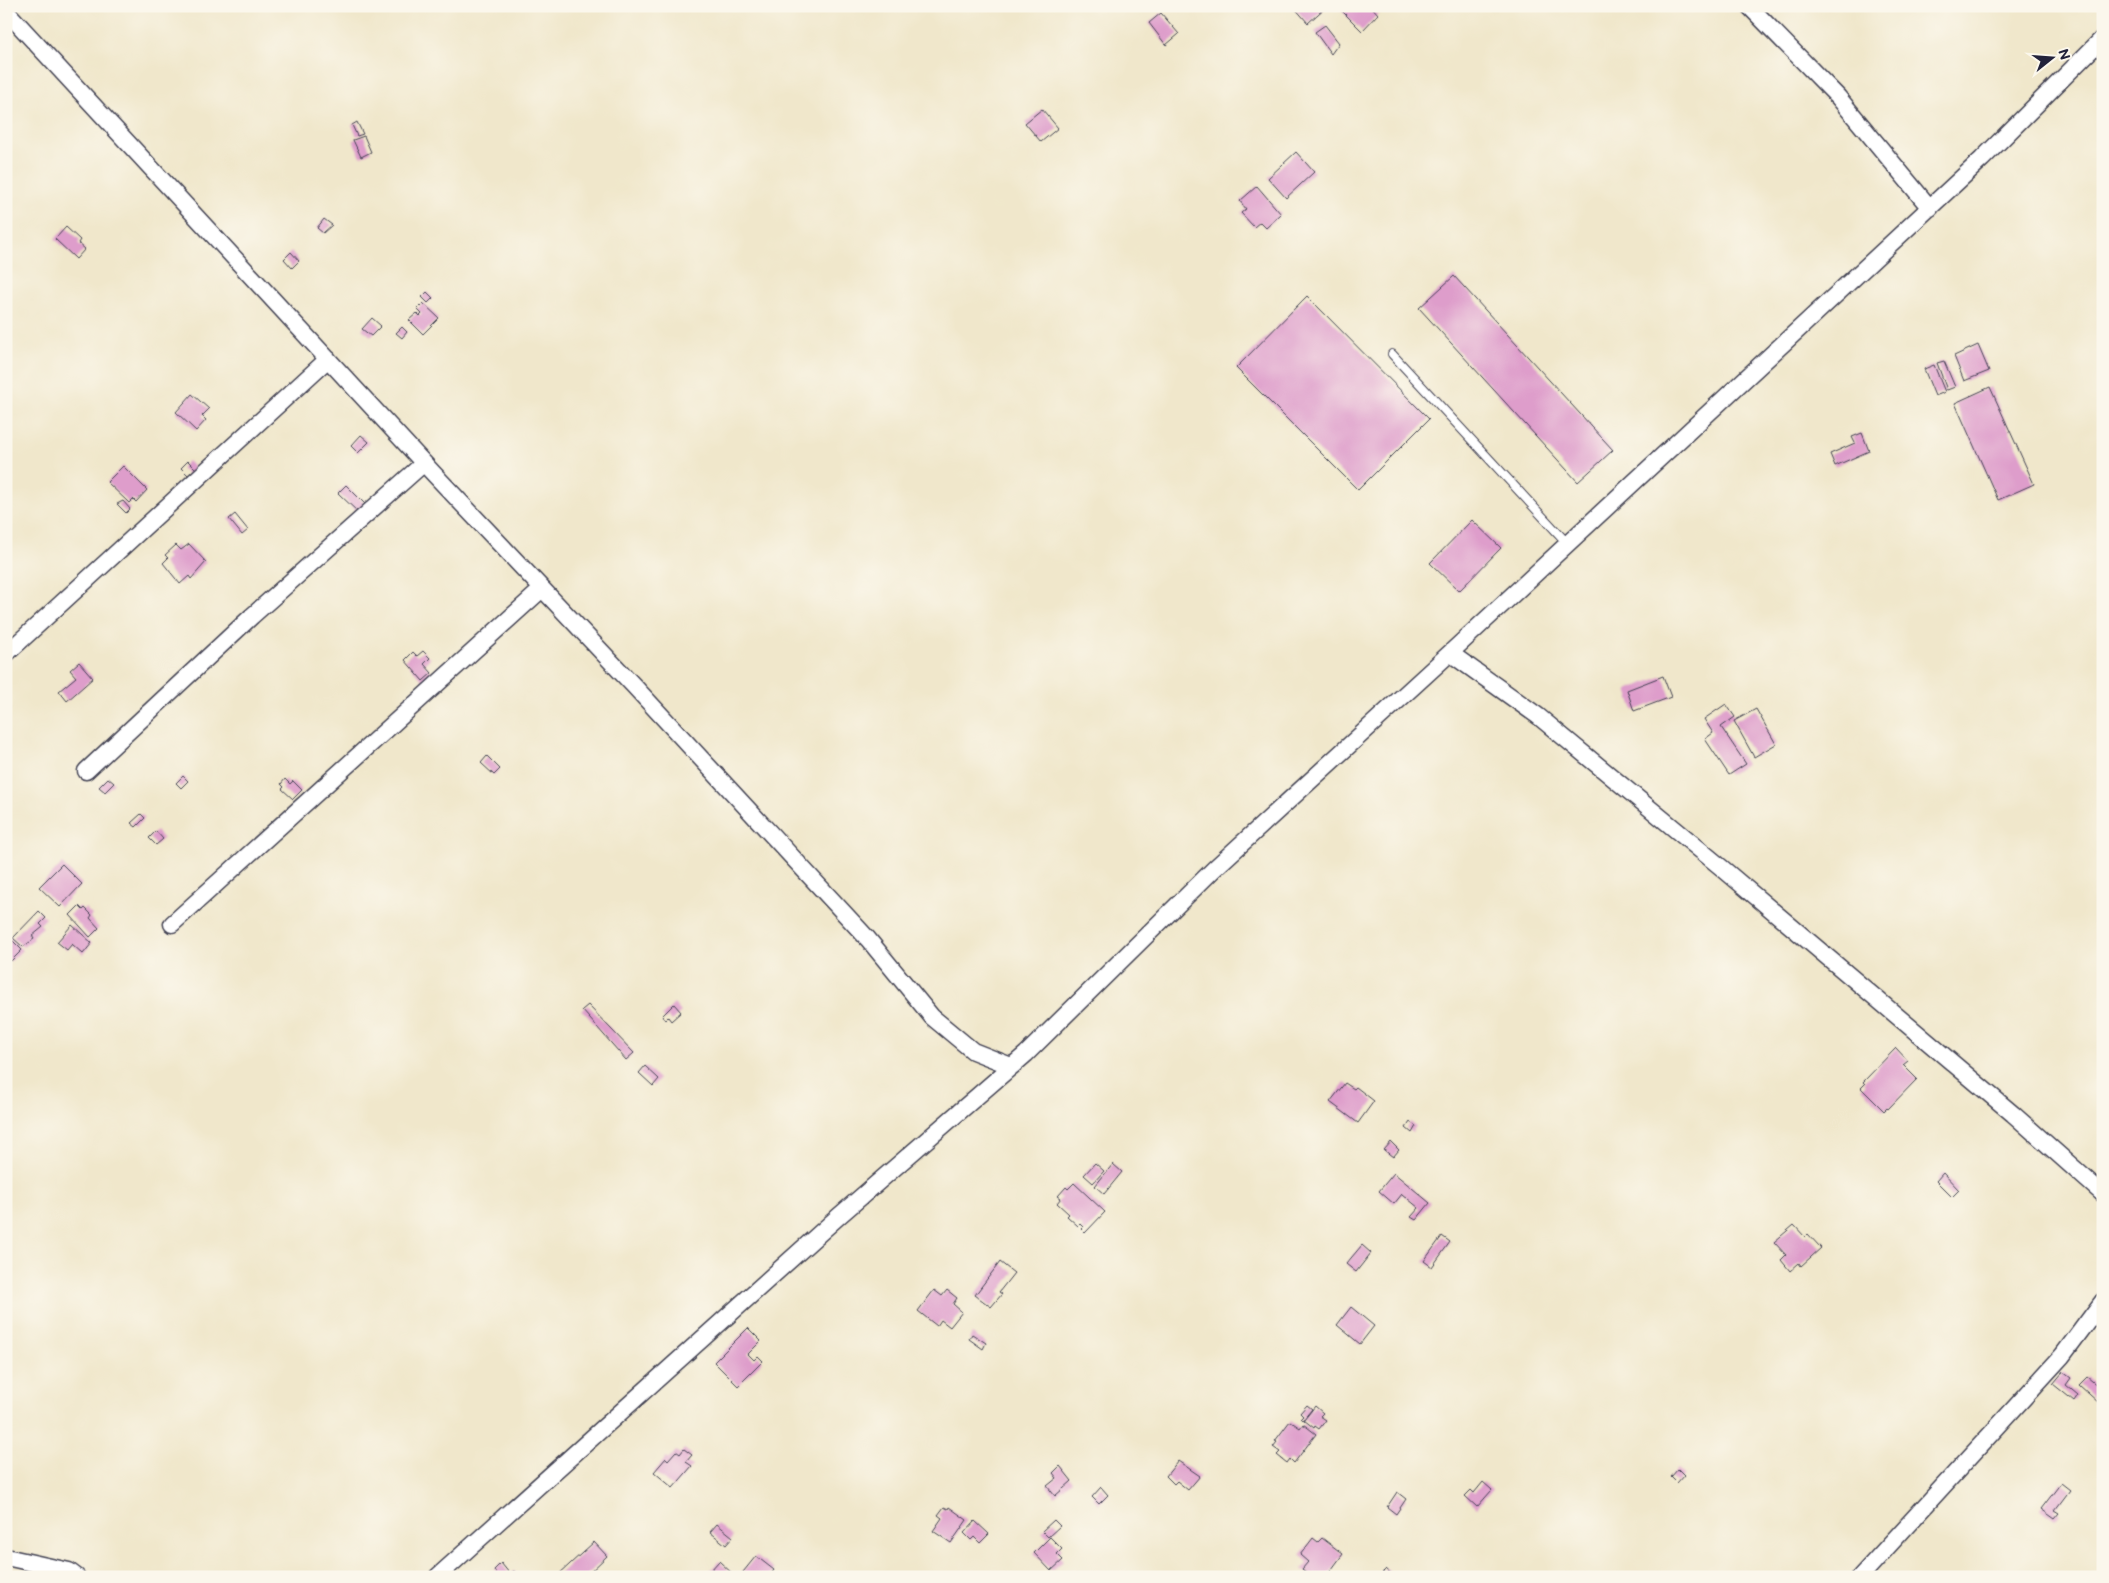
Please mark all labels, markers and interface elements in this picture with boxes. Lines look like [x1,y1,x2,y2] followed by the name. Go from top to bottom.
[2026,32,2076,82] north arrow
[2054,47,2074,62] text: N

